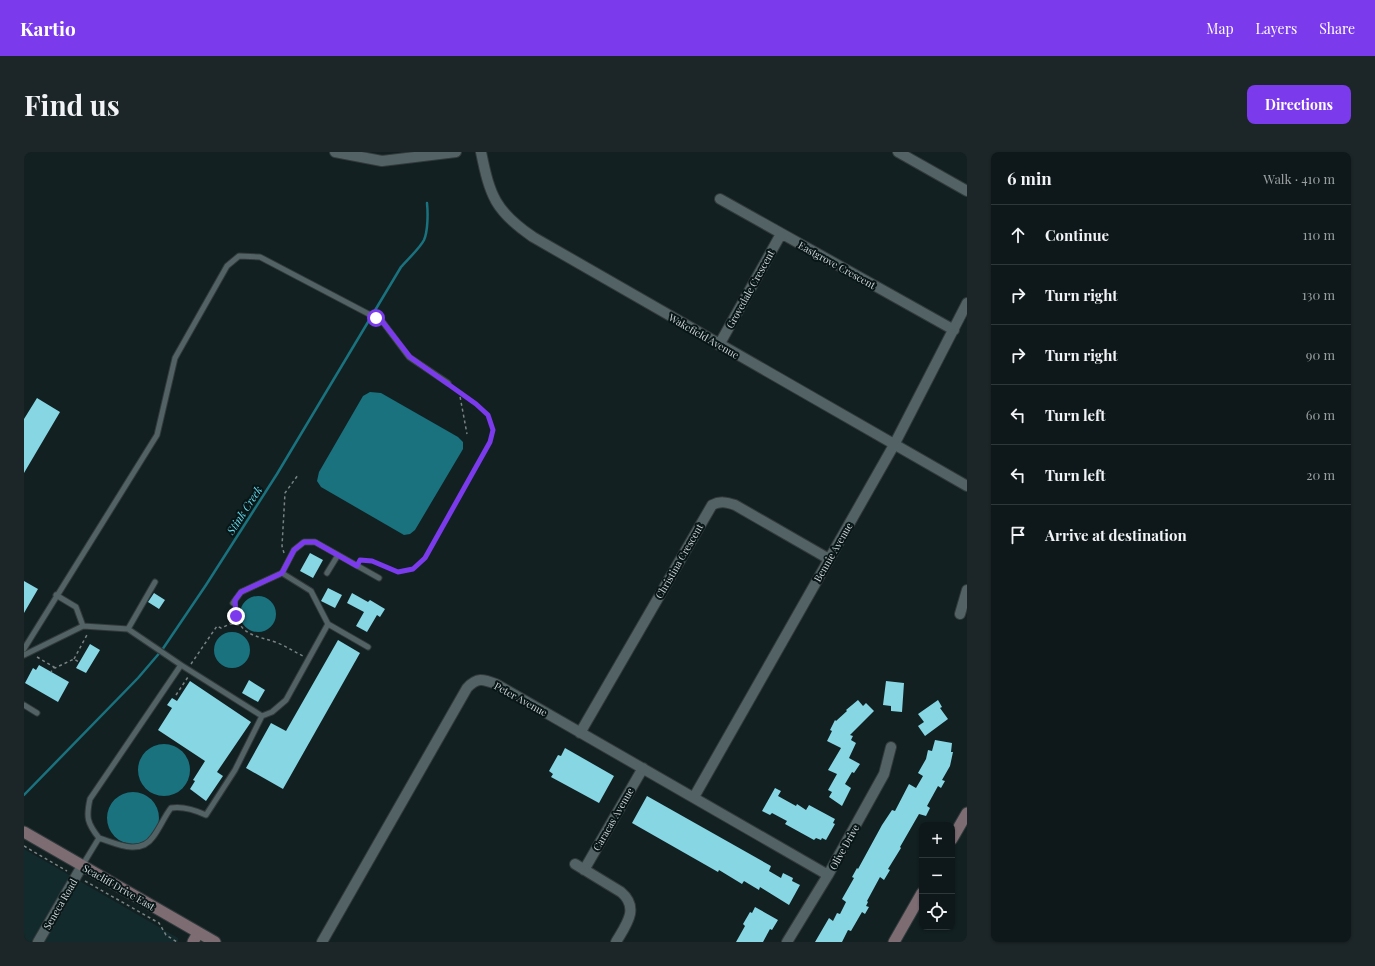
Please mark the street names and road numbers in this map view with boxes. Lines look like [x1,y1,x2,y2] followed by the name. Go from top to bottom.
[796,238,879,292] street label: Eastgrove Crescent
[723,247,778,331] street label: Grovedale Crescent
[666,310,742,362] street label: Wakefield Avenue
[810,520,856,584] street label: Bennie Avenue
[652,521,706,601] street label: Christina Crescent
[492,679,550,719] street label: Peter Avenue
[589,785,637,853] street label: Caracas Avenue
[826,822,862,872] street label: Olive Drive
[80,861,158,914] street label: Seacliff Drive East
[40,876,80,932] street label: Seneca Road

